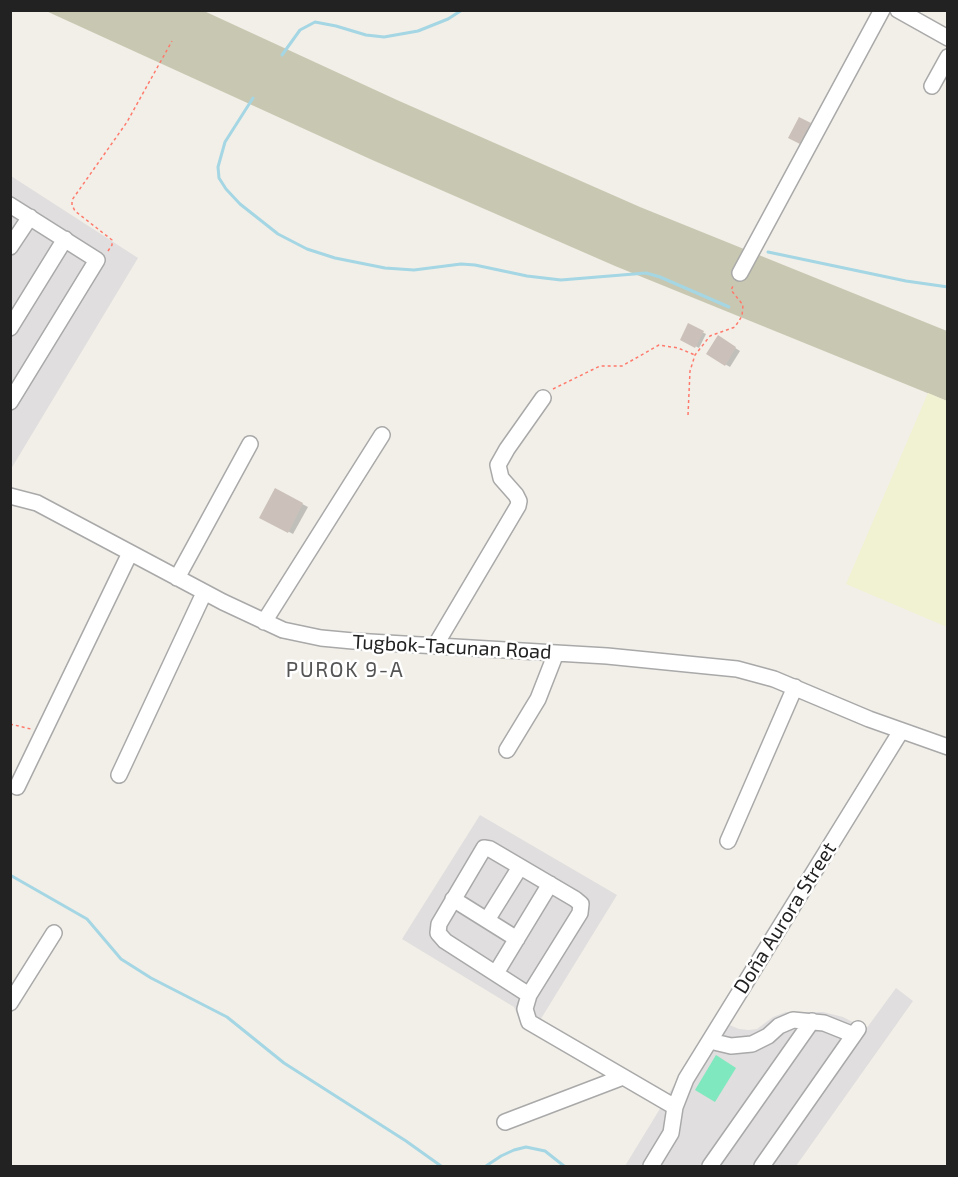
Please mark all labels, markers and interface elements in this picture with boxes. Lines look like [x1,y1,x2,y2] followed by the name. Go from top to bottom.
[352,630,552,664] street label: Tugbok-Tacunan Road
[286,657,404,683] district label: PUROK 9-A
[729,838,841,998] street label: Doña Aurora Street

